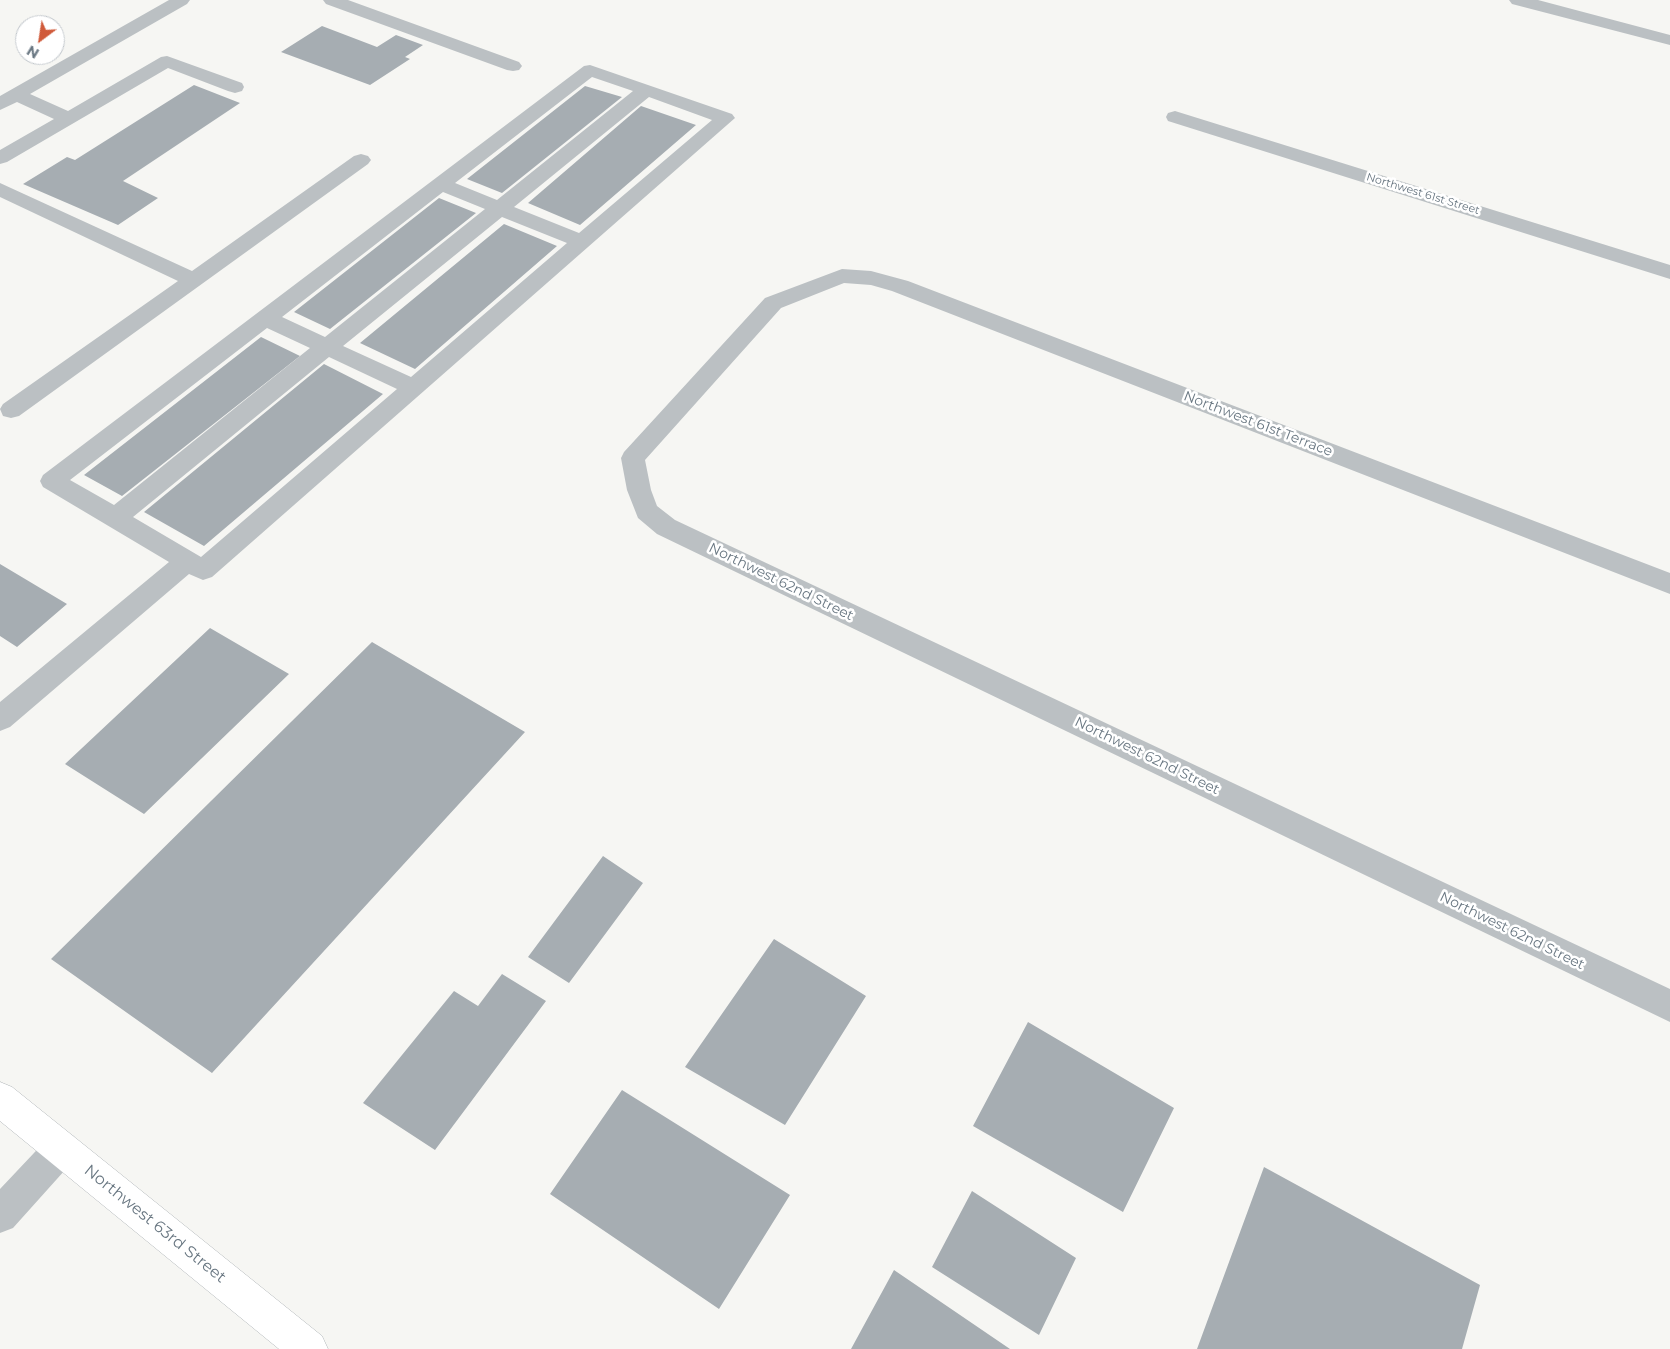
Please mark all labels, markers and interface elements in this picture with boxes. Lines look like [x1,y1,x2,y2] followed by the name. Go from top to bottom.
[15,15,65,65] north arrow
[23,41,42,63] text: N
[1365,170,1481,218] street label: Northwest 61st Street
[1181,388,1335,460] street label: Northwest 61st Terrace
[706,540,856,624] street label: Northwest 62nd Street
[1072,714,1222,798] street label: Northwest 62nd Street
[1437,889,1587,973] street label: Northwest 62nd Street
[80,1161,230,1287] street label: Northwest 63rd Street

